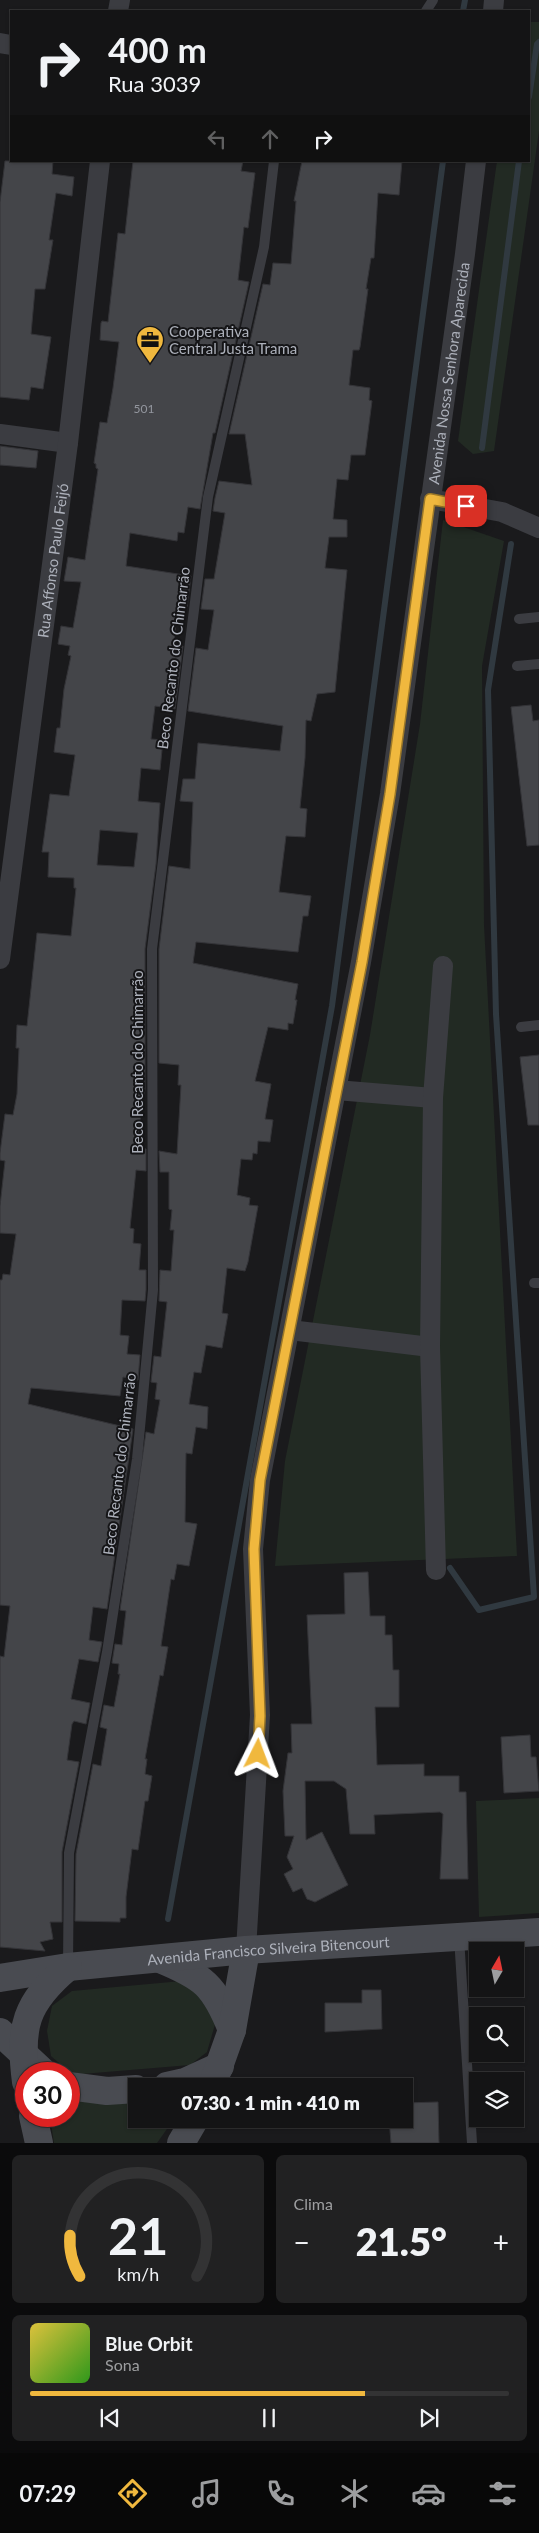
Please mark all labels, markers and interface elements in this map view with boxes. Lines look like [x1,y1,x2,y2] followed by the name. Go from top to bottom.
[108,28,207,70] text: 400 m
[25,30,90,95] icon: right
[108,70,201,97] text: Rua 3039
[203,125,231,153] icon: left
[256,125,284,153] icon: ahead
[309,125,337,153] icon: right
[424,261,473,485] street label: Avenida Nossa Senhora Aparecida
[169,322,297,357] place label: Cooperativa Central Justa Trama
[135,325,165,364] office icon: Cooperativa Central Justa Trama
[134,401,154,416] house number: 501
[33,482,72,639] street label: Rua Affonso Paulo Feijó
[445,485,487,527] pin
[452,492,480,520] icon: arrive
[153,566,193,750] street label: Beco Recanto do Chimarrão
[128,970,146,1154] street label: Beco Recanto do Chimarrão
[99,1372,139,1556] street label: Beco Recanto do Chimarrão
[231,1727,283,1779] position arrow
[146,1932,391,1968] street label: Avenida Francisco Silveira Bitencourt
[469,1942,524,1998] north arrow
[469,1942,524,2127] map controls
[469,2007,524,2062] button: search
[15,2062,80,2127] speed limit sign: 30
[469,2072,524,2127] button: layers
[181,2091,360,2114] text: 07:30 · 1 min · 410 m
[294,2194,333,2213] text: Clima
[108,2204,168,2266] text: 21
[356,2218,447,2264] text: 21.5°
[294,2225,310,2259] text: −
[493,2225,509,2259] text: +
[117,2263,159,2285] text: km/h
[105,2332,193,2355] text: Blue Orbit
[105,2355,140,2374] text: Sona
[96,2404,124,2432] icon: previous
[255,2404,283,2432] icon: pause
[415,2404,443,2432] icon: next
[115,2476,150,2511] icon: directions
[189,2476,224,2511] icon: music
[263,2476,298,2511] icon: phone
[337,2476,372,2511] icon: climate
[411,2476,446,2511] icon: car
[485,2476,520,2511] icon: filters
[19,2480,76,2507] text: 07:29

